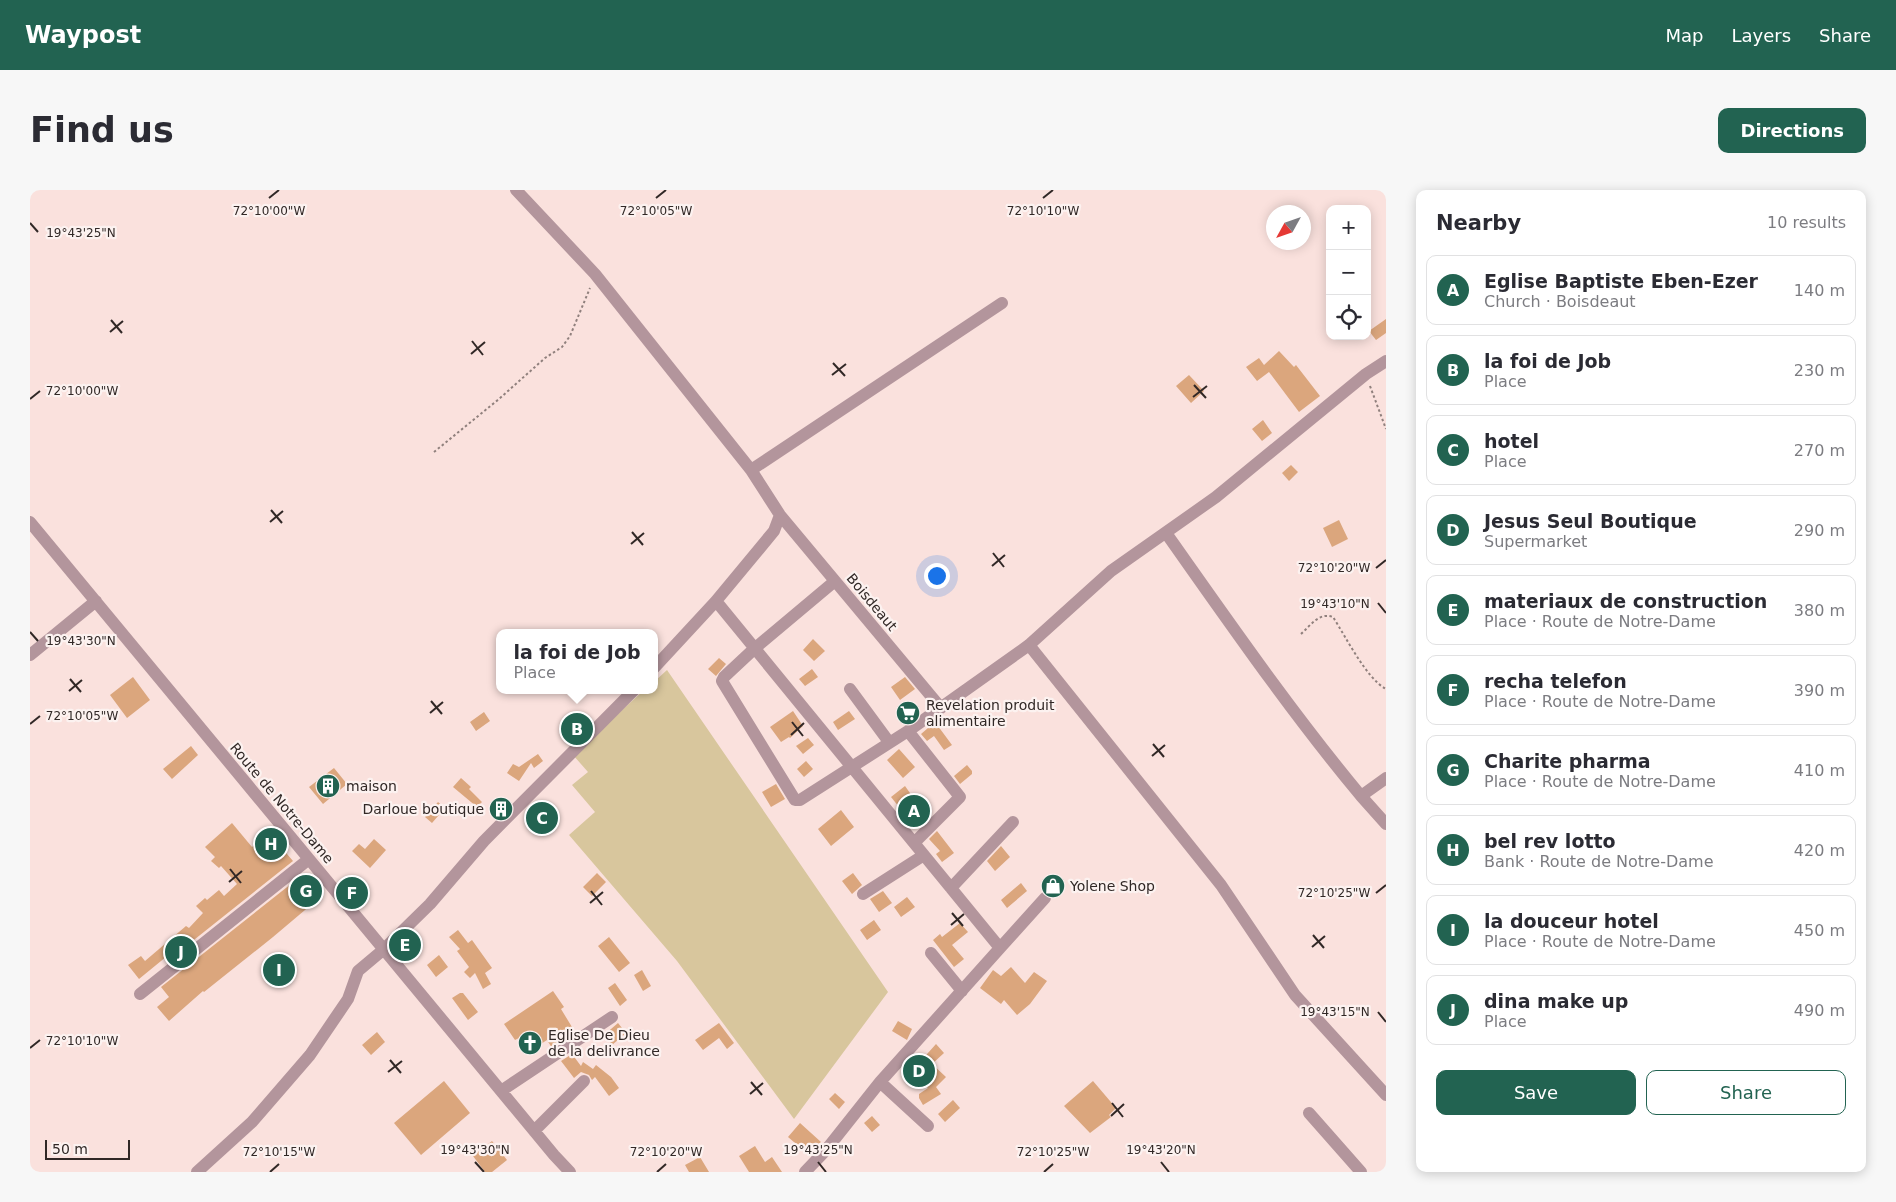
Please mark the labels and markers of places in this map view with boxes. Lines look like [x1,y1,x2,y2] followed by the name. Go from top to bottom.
[926,697,1055,729] place label: Revelation produit alimentaire
[895,700,921,726] supermarket icon: Revelation produit alimentaire
[561,710,593,748] pin: B
[315,773,341,799] building icon: maison
[346,778,397,794] place label: maison
[898,792,930,830] pin: A
[488,796,514,822] building icon: Darloue boutique
[526,799,558,837] pin: C
[362,801,484,817] place label: Darloue boutique
[255,825,287,863] pin: H
[290,872,322,910] pin: G
[1040,873,1066,899] shop icon: Yolene Shop
[336,874,368,912] pin: F
[1069,878,1155,894] place label: Yolene Shop
[389,926,421,964] pin: E
[165,933,197,971] pin: J
[263,951,295,989] pin: I
[548,1027,660,1059] place label: Eglise De Dieu de la delivrance
[517,1030,543,1056] church icon: Eglise De Dieu de la delivrance
[903,1052,935,1090] pin: D

